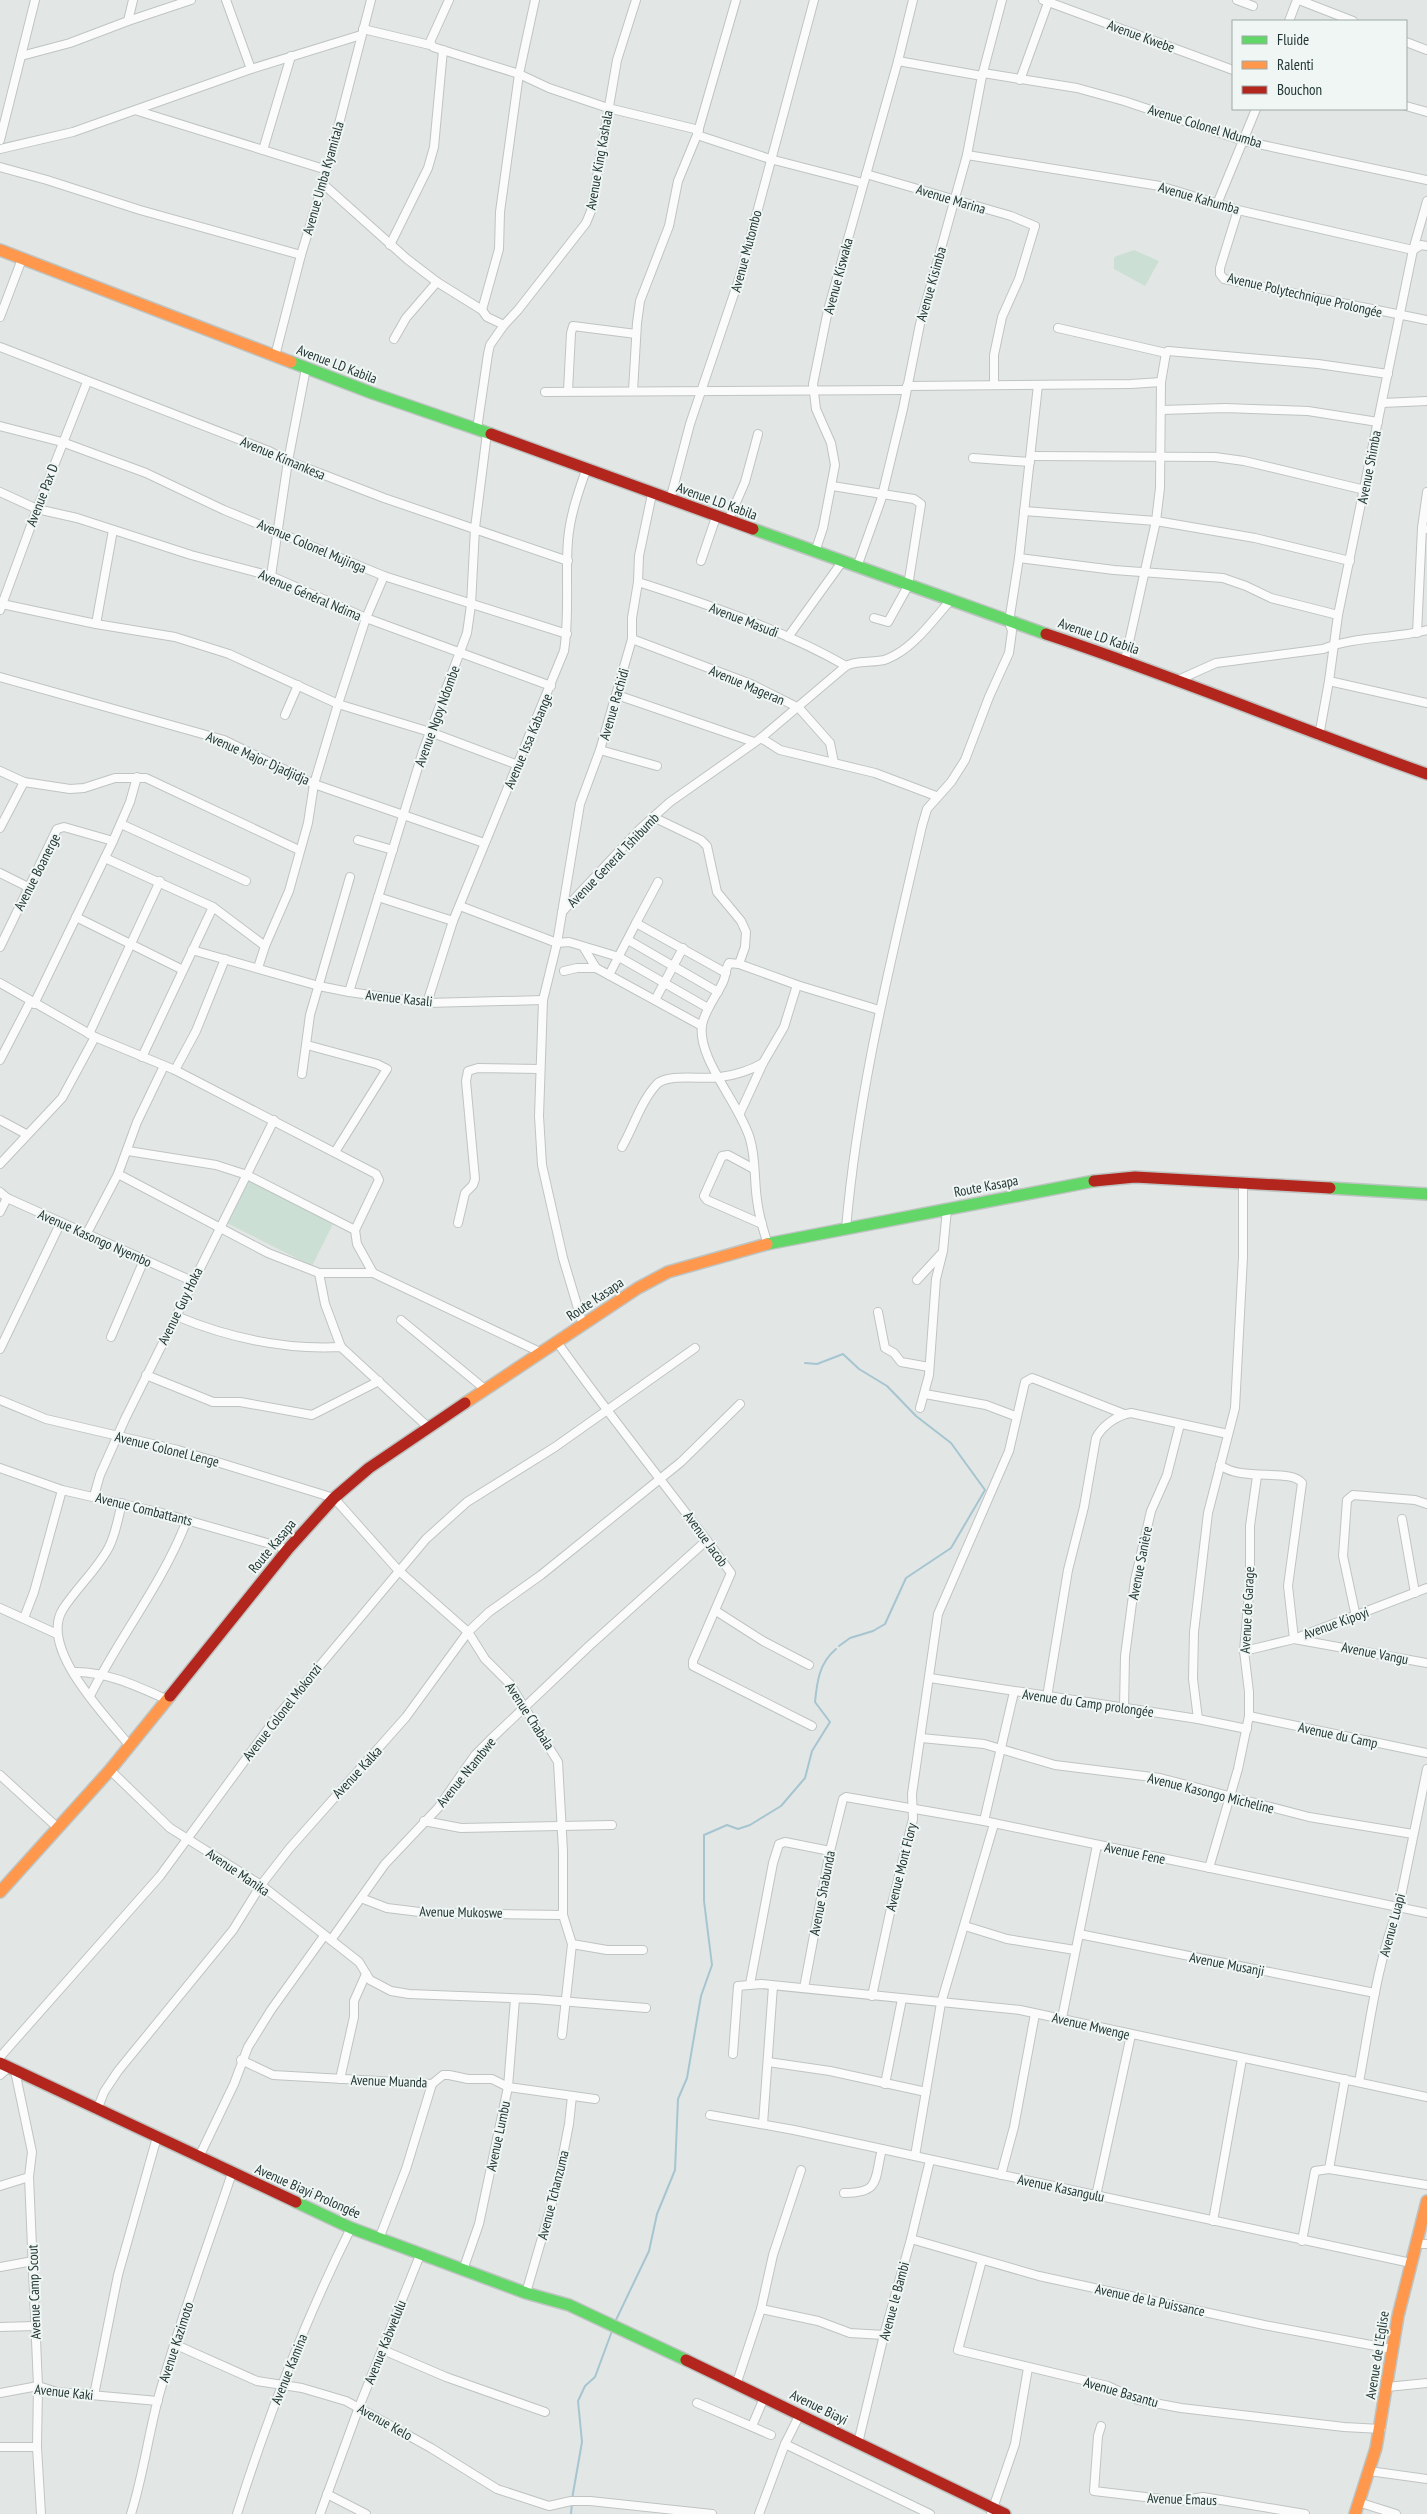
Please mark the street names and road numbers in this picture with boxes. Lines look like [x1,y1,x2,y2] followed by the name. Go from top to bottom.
[1105,15,1177,57] street label: Avenue Kwebe
[1146,100,1264,152] street label: Avenue Colonel Ndumba
[581,109,617,211] street label: Avenue King Kashala
[298,119,348,237] street label: Avenue Umba Kyamitala
[1156,178,1242,218] street label: Avenue Kahumba
[914,180,988,218] street label: Avenue Marina
[726,208,766,294] street label: Avenue Mutombo
[819,236,857,316] street label: Avenue Kiswaka
[912,245,950,323] street label: Avenue Kisimba
[1226,268,1384,322] street label: Avenue Polytechnique Prolongée
[294,340,380,388] street label: Avenue LD Kabila
[1353,429,1385,505] street label: Avenue Shimba
[238,432,328,484] street label: Avenue Kimankesa
[22,461,62,529] street label: Avenue Pax D
[674,478,760,524] street label: Avenue LD Kabila
[255,515,369,577] street label: Avenue Colonel Mujinga
[256,565,364,625] street label: Avenue Général Ndima
[707,599,781,641] street label: Avenue Masudi
[1056,614,1142,658] street label: Avenue LD Kabila
[707,661,787,709] street label: Avenue Mageran
[410,663,464,769] street label: Avenue Ngoy Ndombe
[595,666,633,742] street label: Avenue Rachidi
[500,691,556,791] street label: Avenue Issa Kabange
[203,727,313,789] street label: Avenue Major Djadjidja
[563,809,663,911] street label: Avenue General Tshibumb
[10,830,64,914] street label: Avenue Boanerge
[365,986,433,1010] street label: Avenue Kasali
[952,1171,1020,1201] street label: Route Kasapa
[35,1205,155,1271] street label: Avenue Kasongo Nyembo
[154,1264,206,1348] street label: Avenue Guy Hoka
[563,1273,627,1325] street label: Route Kasapa
[113,1427,221,1471] street label: Avenue Colonel Lenge
[94,1488,195,1530] street label: Avenue Combattants
[680,1508,732,1570] street label: Avenue Jacob
[244,1515,300,1577] street label: Route Kasapa
[1124,1524,1156,1601] street label: Avenue Sanière
[1236,1566,1258,1654] street label: Avenue de Garage
[1301,1603,1371,1643] street label: Avenue Kipoyi
[1340,1638,1410,1668] street label: Avenue Vangu
[238,1660,326,1764] street label: Avenue Colonel Mokonzi
[501,1679,559,1753] street label: Avenue Chabala
[1021,1685,1155,1721] street label: Avenue du Camp prolongée
[1297,1718,1379,1752] street label: Avenue du Camp
[432,1733,500,1810] street label: Avenue Ntambwe
[328,1742,386,1802] street label: Avenue Kalka
[1146,1769,1276,1817] street label: Avenue Kasongo Micheline
[881,1820,921,1913] street label: Avenue Mont Flory
[1103,1838,1167,1868] street label: Avenue Fene
[203,1844,273,1900] street label: Avenue Manika
[805,1849,839,1937] street label: Avenue Shabunda
[1375,1891,1409,1959] street label: Avenue Luapi
[419,1902,503,1922] street label: Avenue Mukoswe
[1188,1948,1266,1980] street label: Avenue Musanji
[1050,2008,1132,2044] street label: Avenue Mwenge
[350,2071,428,2091] street label: Avenue Muanda
[482,2099,514,2173] street label: Avenue Lumbu
[533,2148,573,2242] street label: Avenue Tchanzuma
[252,2160,364,2222] street label: Avenue Biayi Prolongée
[1016,2170,1106,2206] street label: Avenue Kasangulu
[23,2244,45,2340] street label: Avenue Camp Scout
[875,2260,913,2342] street label: Avenue le Bambi
[1093,2280,1207,2320] street label: Avenue de la Puissance
[360,2297,410,2387] street label: Avenue Kabwelulu
[155,2299,197,2385] street label: Avenue Kazimoto
[1361,2309,1393,2400] street label: Avenue de L'Eglise
[267,2331,311,2407] street label: Avenue Kamina
[1082,2373,1160,2411] street label: Avenue Basantu
[34,2380,94,2404] street label: Avenue Kaki
[787,2385,851,2429] street label: Avenue Biayi
[354,2400,416,2444] street label: Avenue Kelo
[1147,2489,1218,2509] street label: Avenue Emaus

